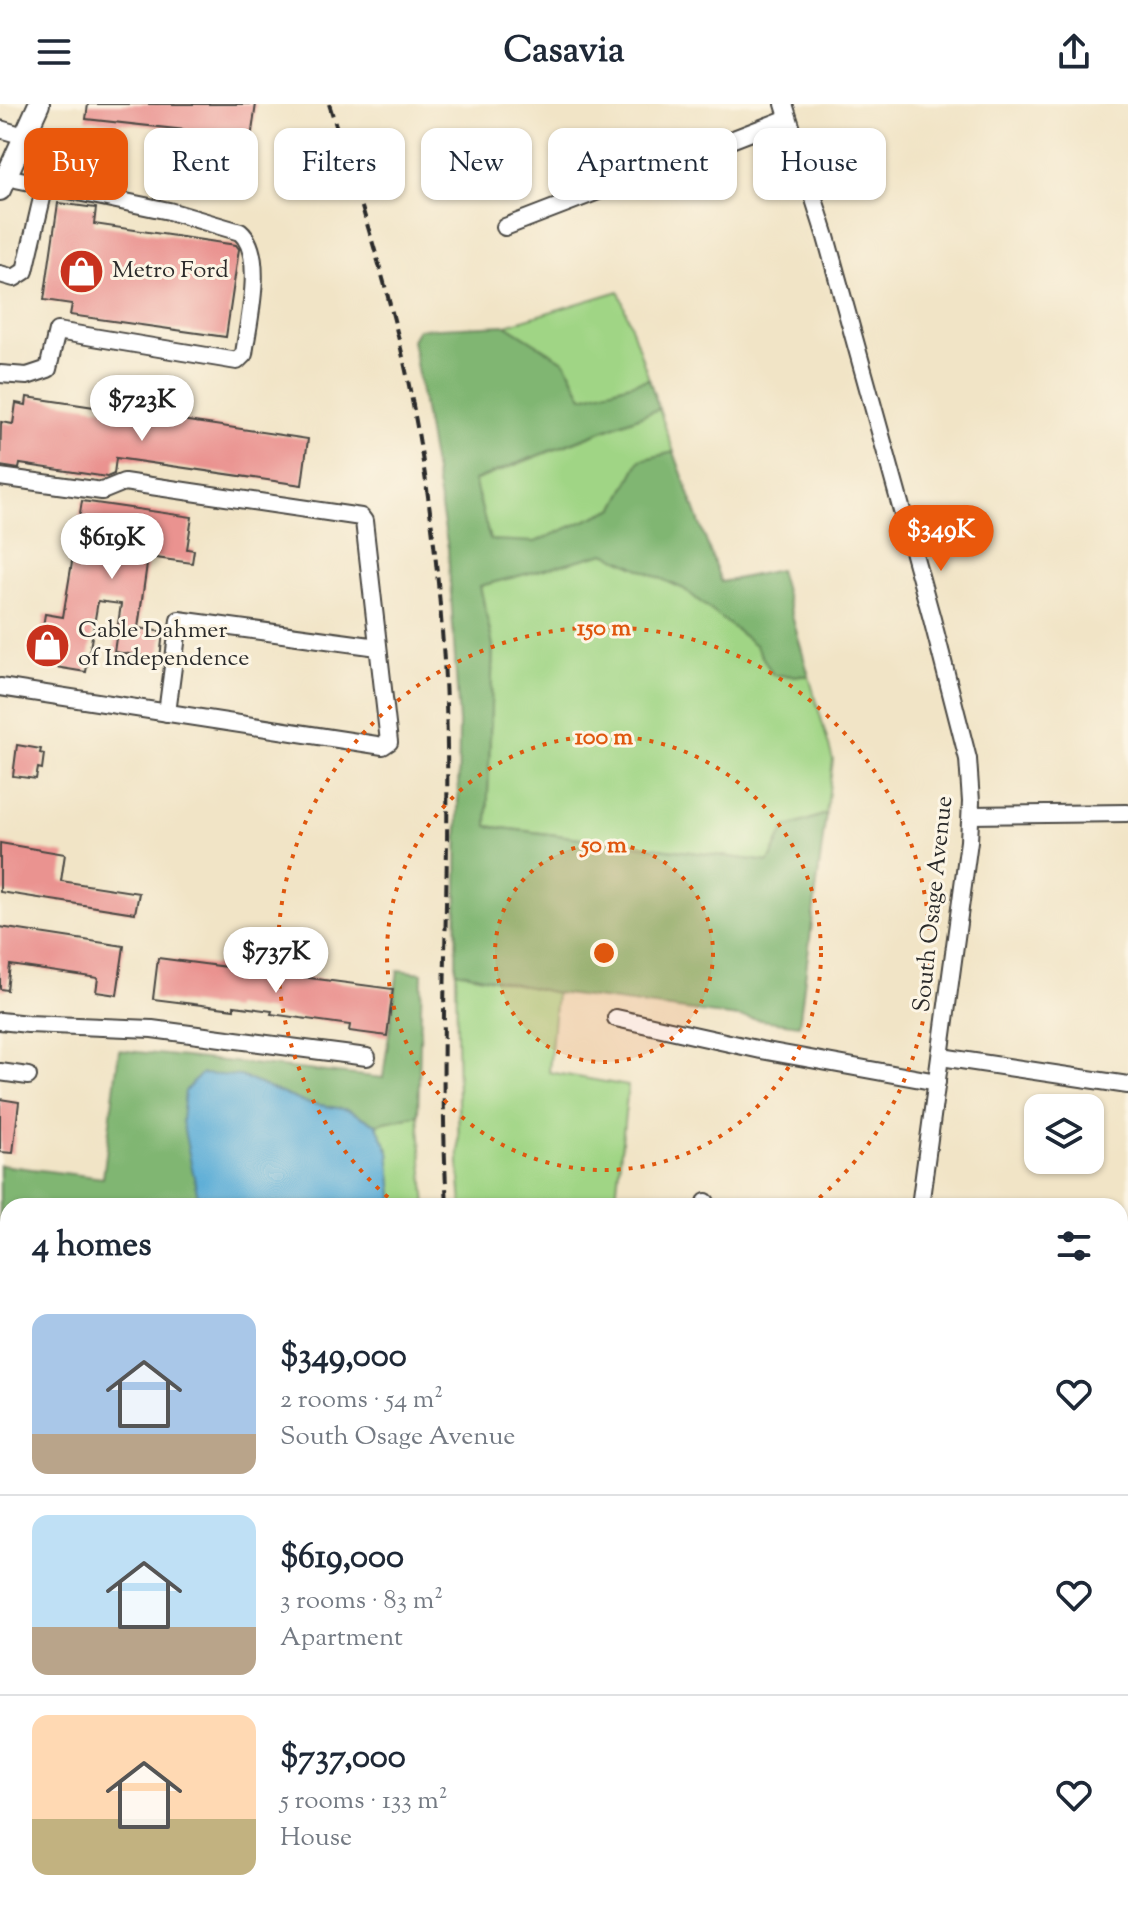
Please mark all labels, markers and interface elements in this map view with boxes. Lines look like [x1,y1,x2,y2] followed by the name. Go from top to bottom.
[504,26,625,78] text: Casavia
[32,30,76,74] icon: menu
[1052,30,1096,74] icon: share
[24,128,128,200] chip: Buy
[144,128,258,200] chip: Rent
[274,128,405,200] chip: Filters
[421,128,532,200] chip: New
[548,128,737,200] chip: Apartment
[753,128,886,200] chip: House
[57,247,105,295] shop icon: Metro Ford
[112,254,229,288] place label: Metro Ford
[86,375,198,443] pin: $723K
[108,382,176,419] text: $723K
[885,505,997,573] pin: $349K
[907,512,975,549] text: $349K
[56,513,168,581] pin: $619K
[79,520,145,557] text: $619K
[577,612,631,646] text: 150 m
[78,614,250,676] place label: Cable Dahmer of Independence
[23,621,71,669] shop icon: Cable Dahmer of Independence
[575,721,633,755] text: 100 m
[906,794,962,1014] street label: South Osage Avenue
[579,829,627,863] text: 50 m
[220,927,332,995] pin: $737K
[241,934,311,971] text: $737K
[590,939,618,967] centre of rings
[1024,1094,1104,1174] map controls
[1024,1094,1104,1174] button: layers
[32,1222,152,1271] text: 4 homes
[1052,1224,1096,1268] icon: filters
[280,1333,407,1382] text: $349,000
[96,1346,192,1442] icon: home
[1052,1372,1096,1416] icon: heart
[280,1382,443,1419] text: 2 rooms · 54 m²
[280,1419,515,1456] text: South Osage Avenue
[280,1534,404,1583] text: $619,000
[96,1547,192,1643] icon: home
[1052,1573,1096,1617] icon: heart
[280,1583,443,1620] text: 3 rooms · 83 m²
[280,1620,403,1657] text: Apartment
[280,1734,406,1783] text: $737,000
[96,1747,192,1843] icon: home
[1052,1773,1096,1817] icon: heart
[280,1783,448,1820] text: 5 rooms · 133 m²
[280,1820,352,1857] text: House

